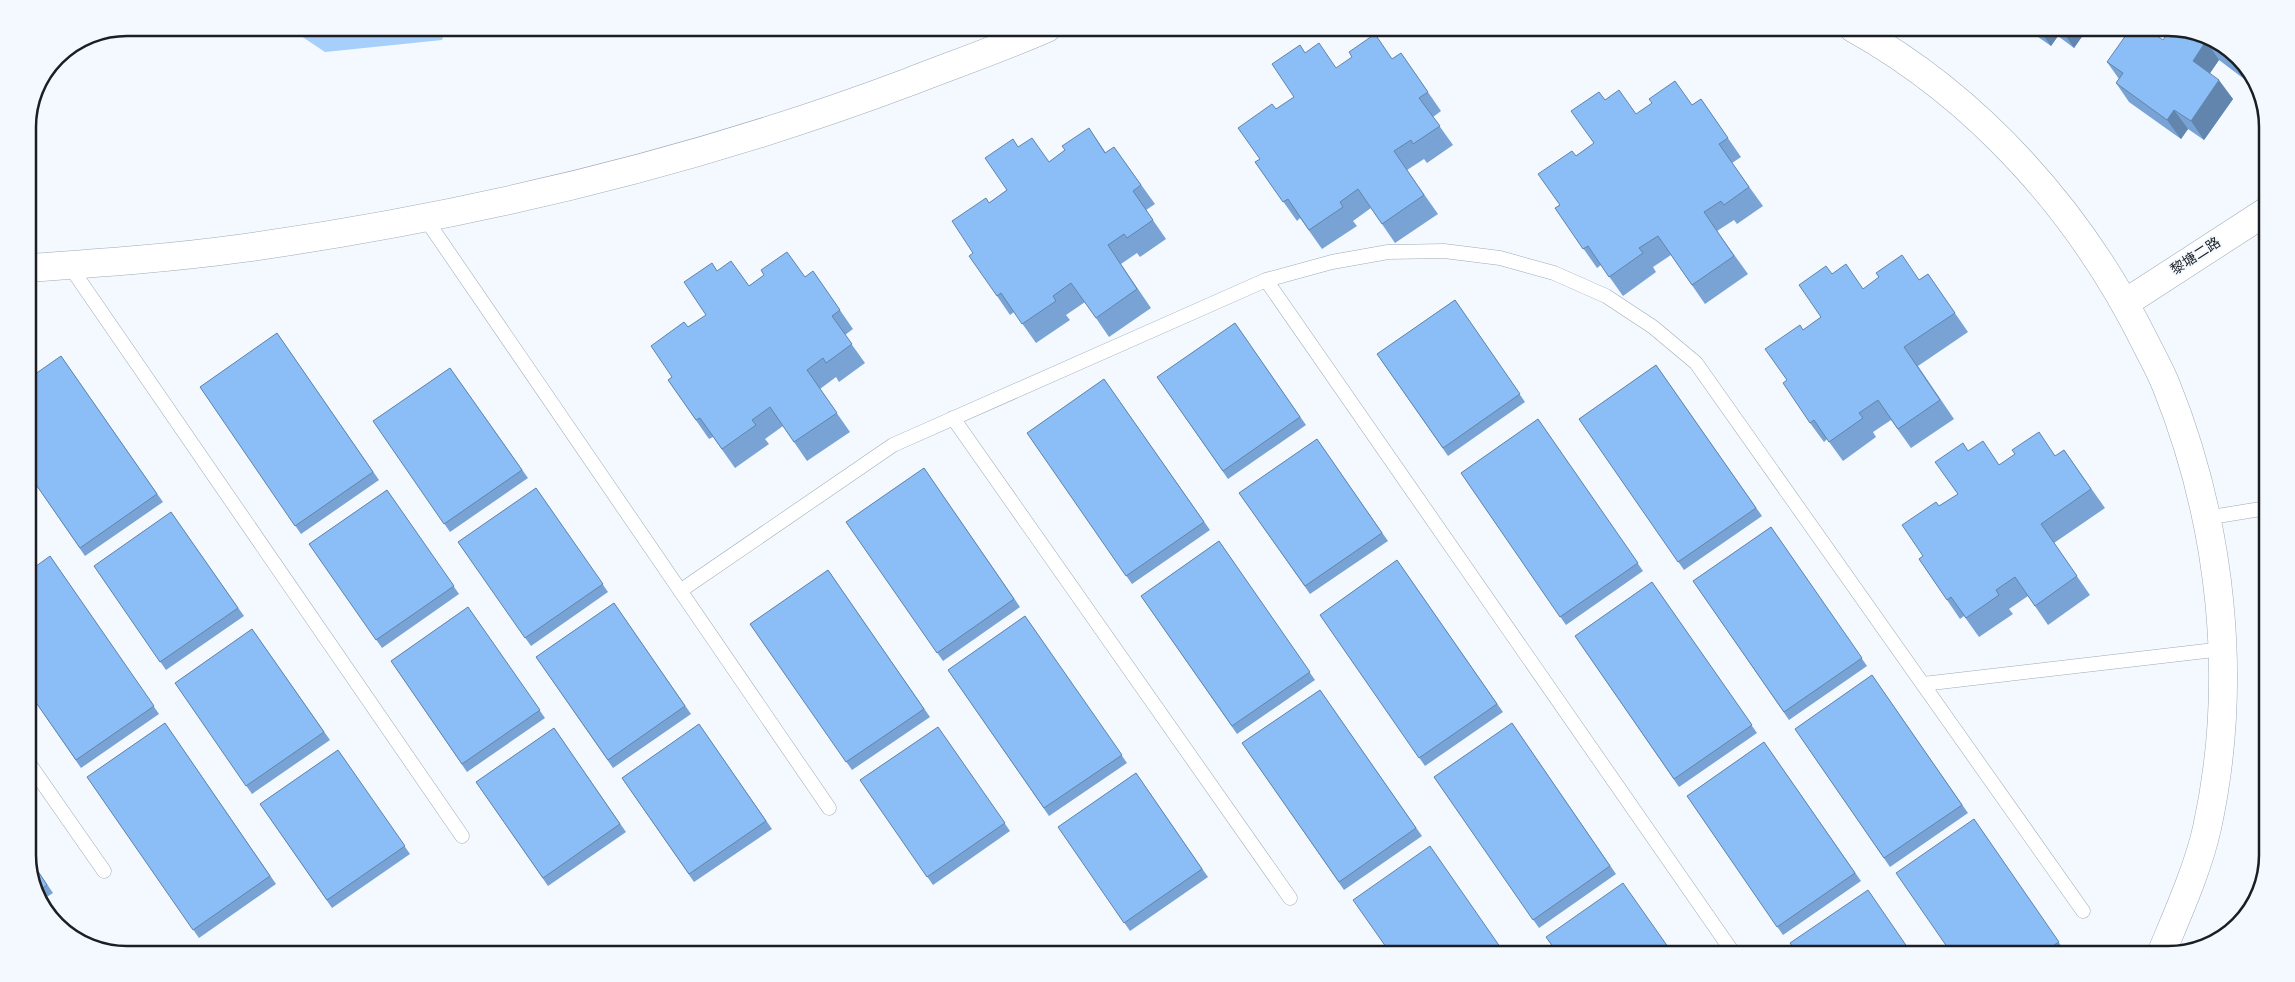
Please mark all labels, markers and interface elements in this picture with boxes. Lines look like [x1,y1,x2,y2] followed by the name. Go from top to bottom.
[2167,234,2224,279] street label: 黎塘二路

